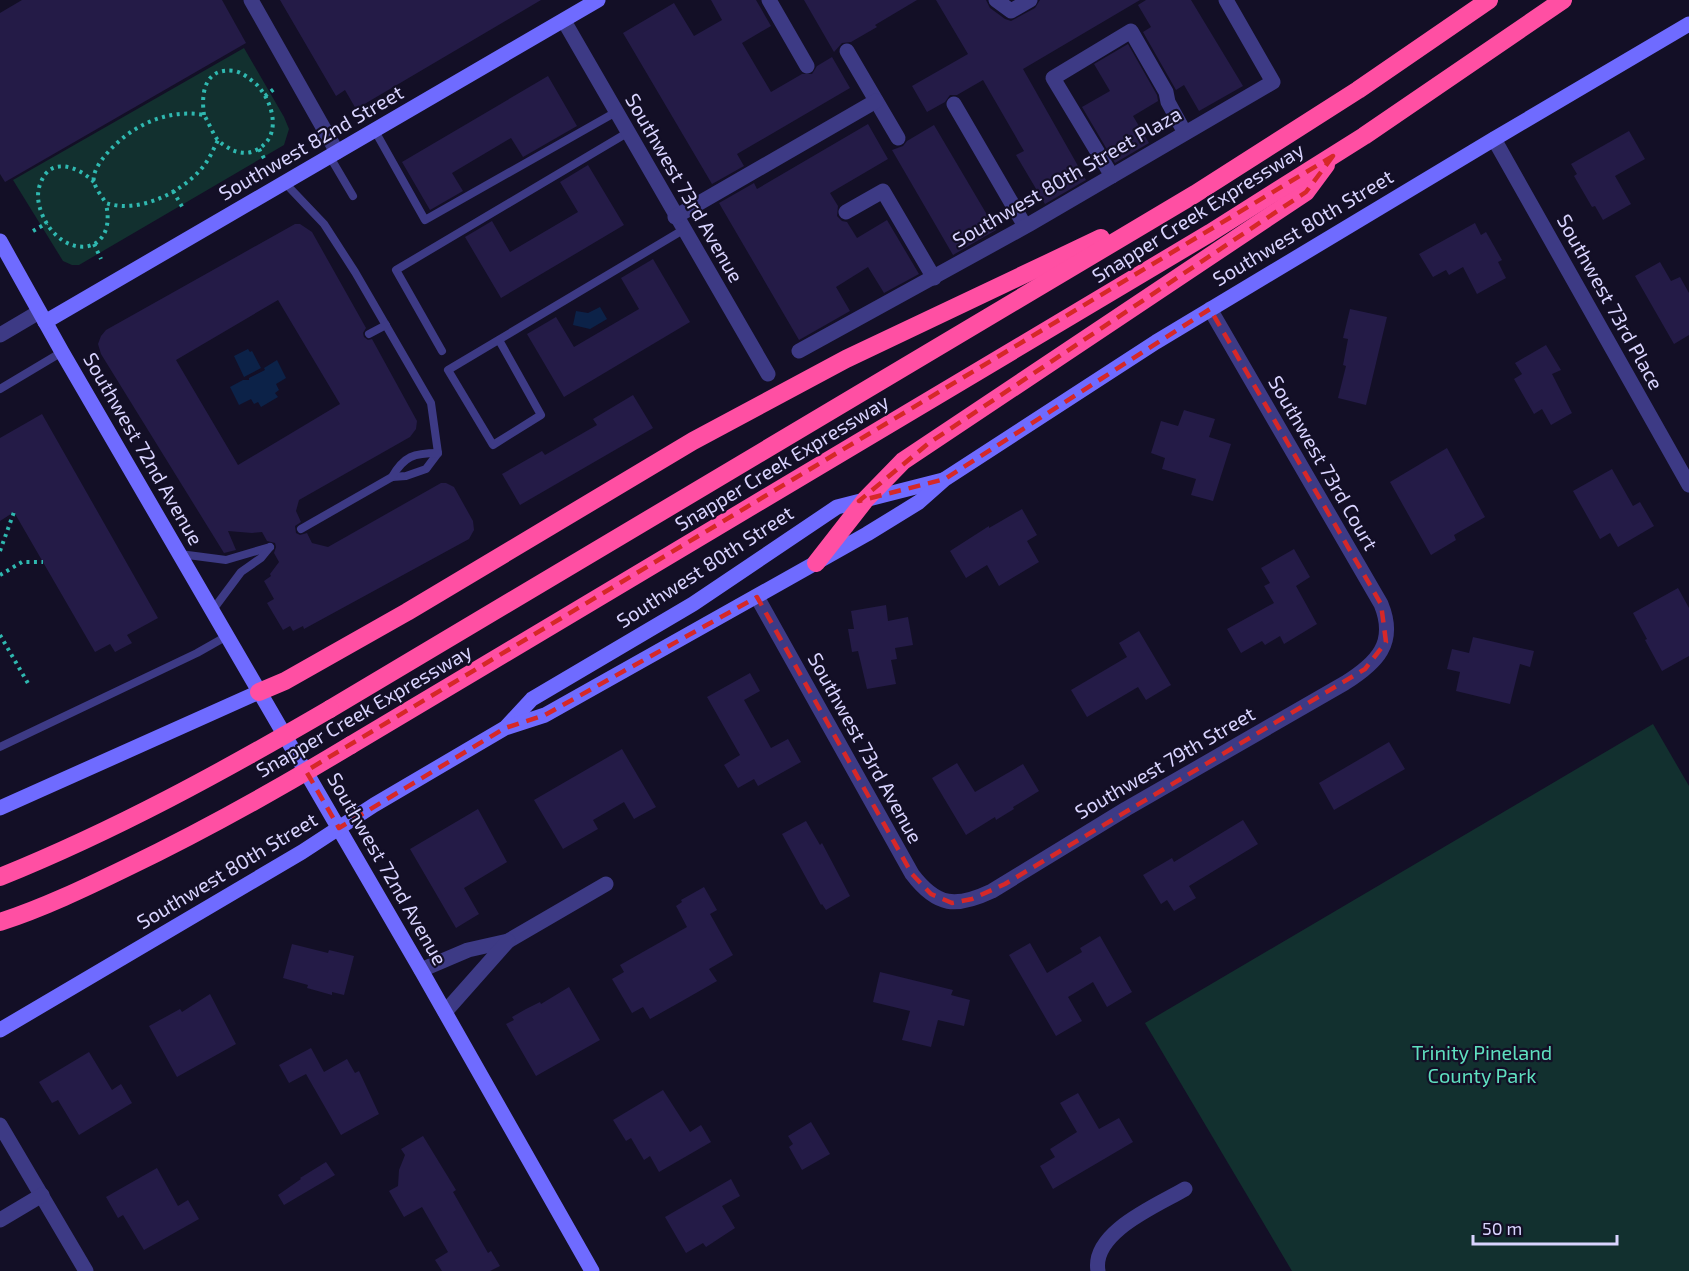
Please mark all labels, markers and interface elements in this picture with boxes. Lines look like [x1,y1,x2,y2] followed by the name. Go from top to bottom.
[214,79,407,205] street label: Southwest 82nd Street
[621,89,749,286] street label: Southwest 73rd Avenue
[948,101,1185,252] street label: Southwest 80th Street Plaza
[1087,137,1308,287] street label: Snapper Creek Expressway
[1208,164,1397,291] street label: Southwest 80th Street
[1553,210,1669,393] street label: Southwest 73rd Place
[79,348,209,549] street label: Southwest 72nd Avenue
[1264,371,1384,554] street label: Southwest 73rd Court
[670,389,893,536] street label: Snapper Creek Expressway
[611,500,798,632] street label: Southwest 80th Street
[251,638,476,782] street label: Snapper Creek Expressway
[803,648,928,847] street label: Southwest 73rd Avenue
[1070,701,1259,823] street label: Southwest 79th Street
[323,768,453,969] street label: Southwest 72nd Avenue
[132,807,321,934] street label: Southwest 80th Street
[1412,1040,1552,1087] park label: Trinity Pineland County Park
[1473,1208,1617,1246] scale bar
[1482,1217,1522,1239] text: 50 m

